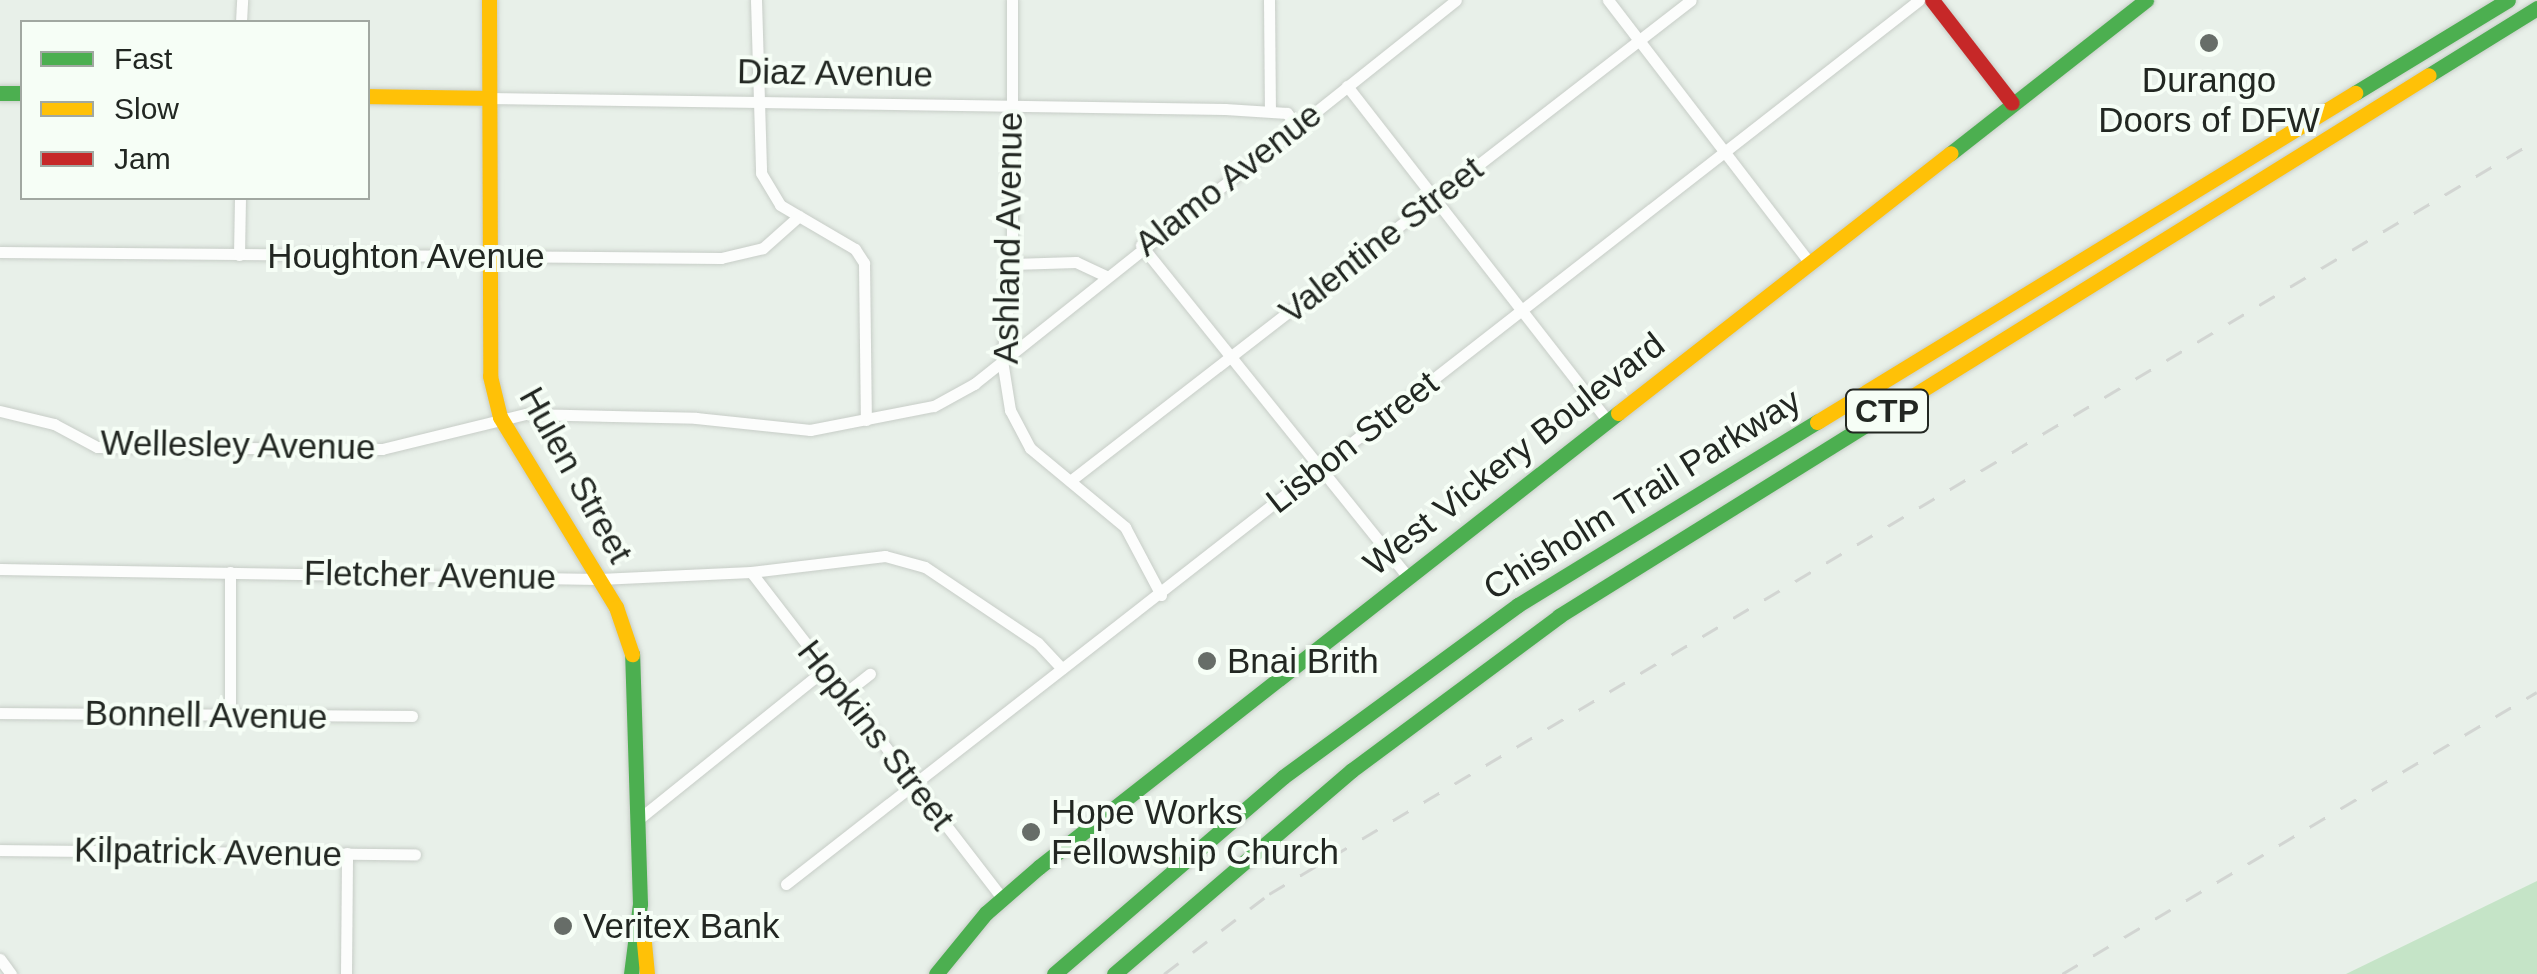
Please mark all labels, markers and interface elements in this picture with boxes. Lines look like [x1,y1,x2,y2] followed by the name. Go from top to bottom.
[20,20,370,200] legend
[2198,32,2220,54] marker: Durango Doors of DFW
[114,42,172,75] text: Fast
[736,50,934,96] street label: Diaz Avenue
[2098,59,2320,141] place label: Durango Doors of DFW
[114,92,179,125] text: Slow
[1126,93,1330,265] street label: Alamo Avenue
[985,111,1031,365] street label: Ashland Avenue
[114,142,171,175] text: Jam
[1271,148,1491,332] street label: Valentine Street
[266,235,546,277] street label: Houghton Avenue
[1355,323,1673,585] street label: West Vickery Boulevard
[1258,362,1446,522] street label: Lisbon Street
[1476,379,1808,609] street label: Chisholm Trail Parkway
[510,380,642,570] street label: Hulen Street
[1844,384,1930,438] road number: CTP
[99,422,377,468] street label: Wellesley Avenue
[303,552,557,598] street label: Fletcher Avenue
[789,632,963,838] street label: Hopkins Street
[1227,640,1379,682] place label: Bnai Brith
[1196,650,1218,672] marker: Bnai Brith
[83,692,329,738] street label: Bonnell Avenue
[1051,791,1339,873] place label: Hope Works Fellowship Church
[1020,821,1042,843] marker: Hope Works Fellowship Church
[73,829,343,875] street label: Kilpatrick Avenue
[583,905,779,947] place label: Veritex Bank
[552,915,574,937] marker: Veritex Bank

